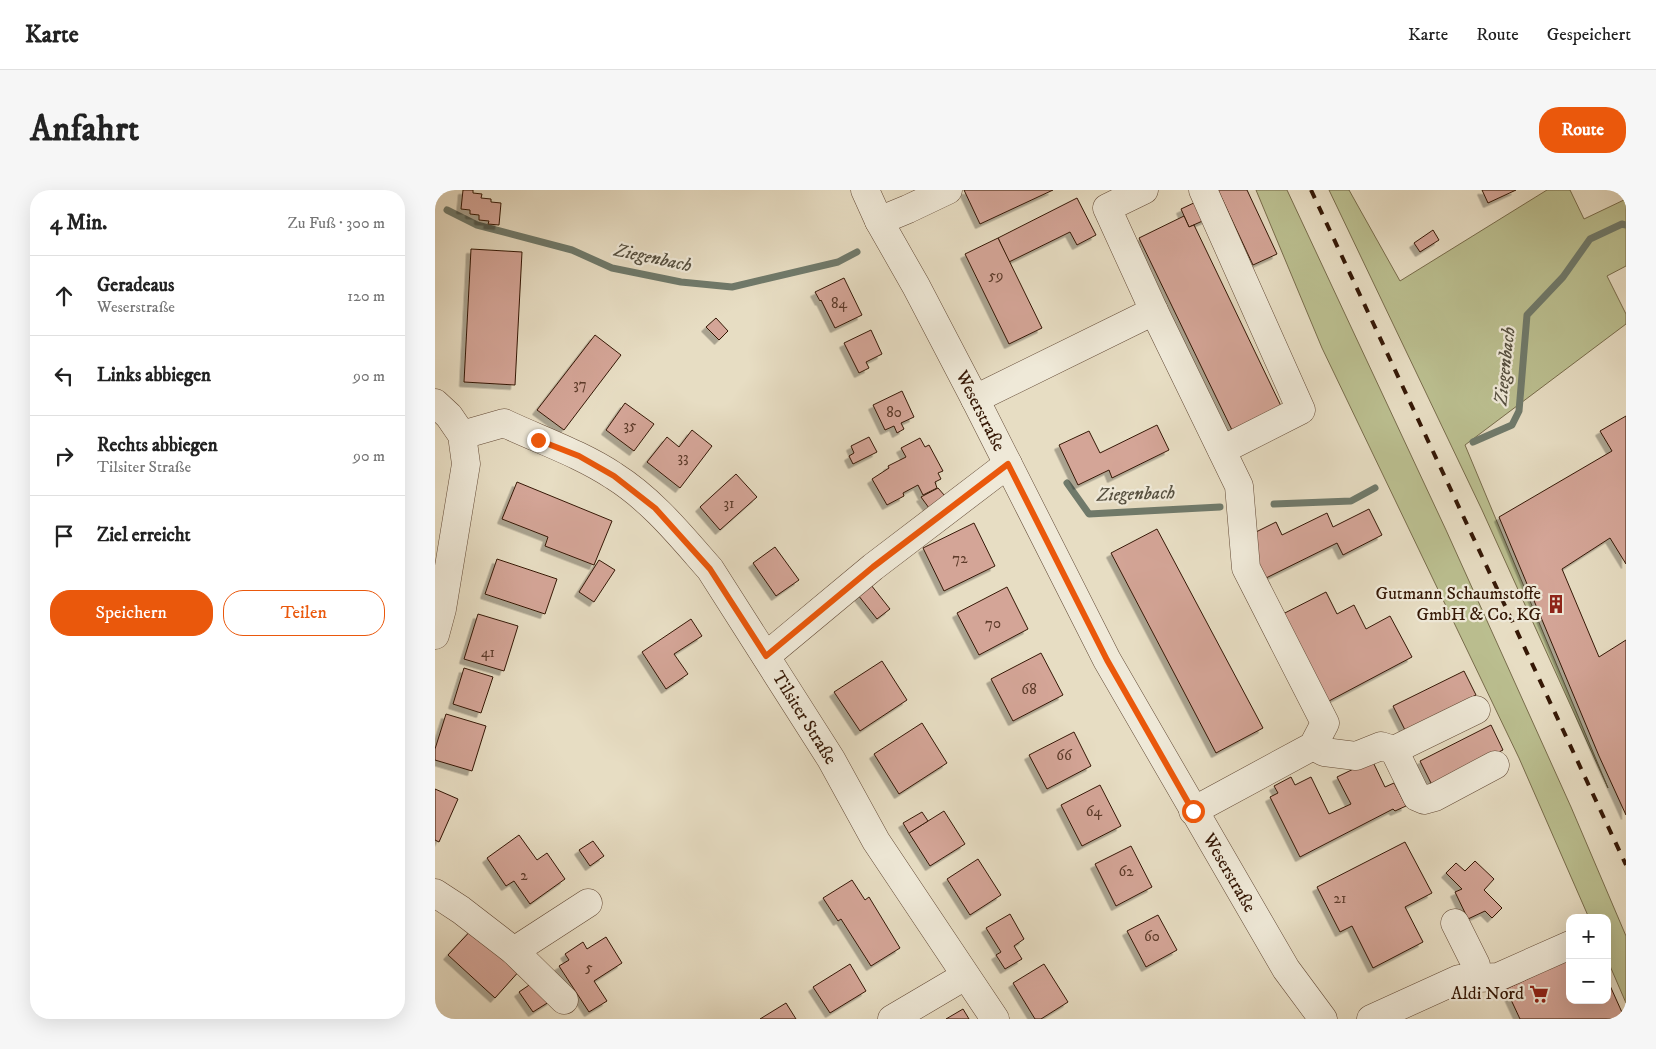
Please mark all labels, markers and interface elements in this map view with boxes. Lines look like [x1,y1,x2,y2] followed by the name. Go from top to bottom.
[25,20,79,50] text: Karte
[1408,24,1448,46] text: Karte
[1476,24,1519,46] text: Route
[1547,24,1631,46] text: Gespeichert
[1539,107,1626,153] button: Route
[30,108,139,152] text: Anfahrt
[50,210,107,236] text: 4 Min.
[287,213,385,233] text: Zu Fuß · 300 m
[611,238,694,278] water label: Ziegenbach
[989,266,1003,285] house number: 59
[97,274,174,297] text: Geradeaus
[50,282,78,310] icon: ahead
[347,286,385,306] text: 120 m
[831,294,847,313] house number: 84
[97,297,175,317] text: Weserstraße
[1489,325,1521,407] water label: Ziegenbach
[50,362,78,390] icon: left
[97,364,211,387] text: Links abbiegen
[353,366,385,386] text: 90 m
[950,366,1010,455] street label: Weserstraße
[573,375,587,394] house number: 37
[886,403,902,422] house number: 80
[623,416,637,435] house number: 35
[527,429,550,452] route end
[97,434,218,457] text: Rechts abbiegen
[50,442,78,470] icon: right
[353,446,385,466] text: 90 m
[677,448,689,467] house number: 33
[97,457,191,477] text: Tilsiter Straße
[1095,481,1176,507] water label: Ziegenbach
[723,494,735,513] house number: 31
[50,522,78,550] icon: arrive
[97,524,191,547] text: Ziel erreicht
[952,549,968,568] house number: 72
[1376,583,1541,626] place label: Gutmann Schaumstoffe GmbH & Co. KG
[50,590,213,636] button: Speichern
[223,590,385,636] button: Teilen
[1545,593,1567,615] building icon: Gutmann Schaumstoffe GmbH & Co. KG
[985,614,1001,633] house number: 70
[481,643,495,662] house number: 41
[767,667,841,769] street label: Tilsiter Straße
[1021,680,1037,699] house number: 68
[1056,746,1073,765] house number: 66
[1182,800,1205,823] route start
[1086,802,1103,821] house number: 64
[1197,829,1260,916] street label: Weserstraße
[1118,862,1134,881] house number: 62
[520,866,528,885] house number: 2
[1334,889,1346,908] house number: 21
[1566,914,1611,1004] map controls
[1566,914,1611,959] button: +
[1144,927,1160,946] house number: 60
[585,958,593,977] house number: 5
[1566,959,1611,1004] button: −
[1451,983,1524,1005] place label: Aldi Nord
[1528,983,1550,1005] supermarket icon: Aldi Nord

